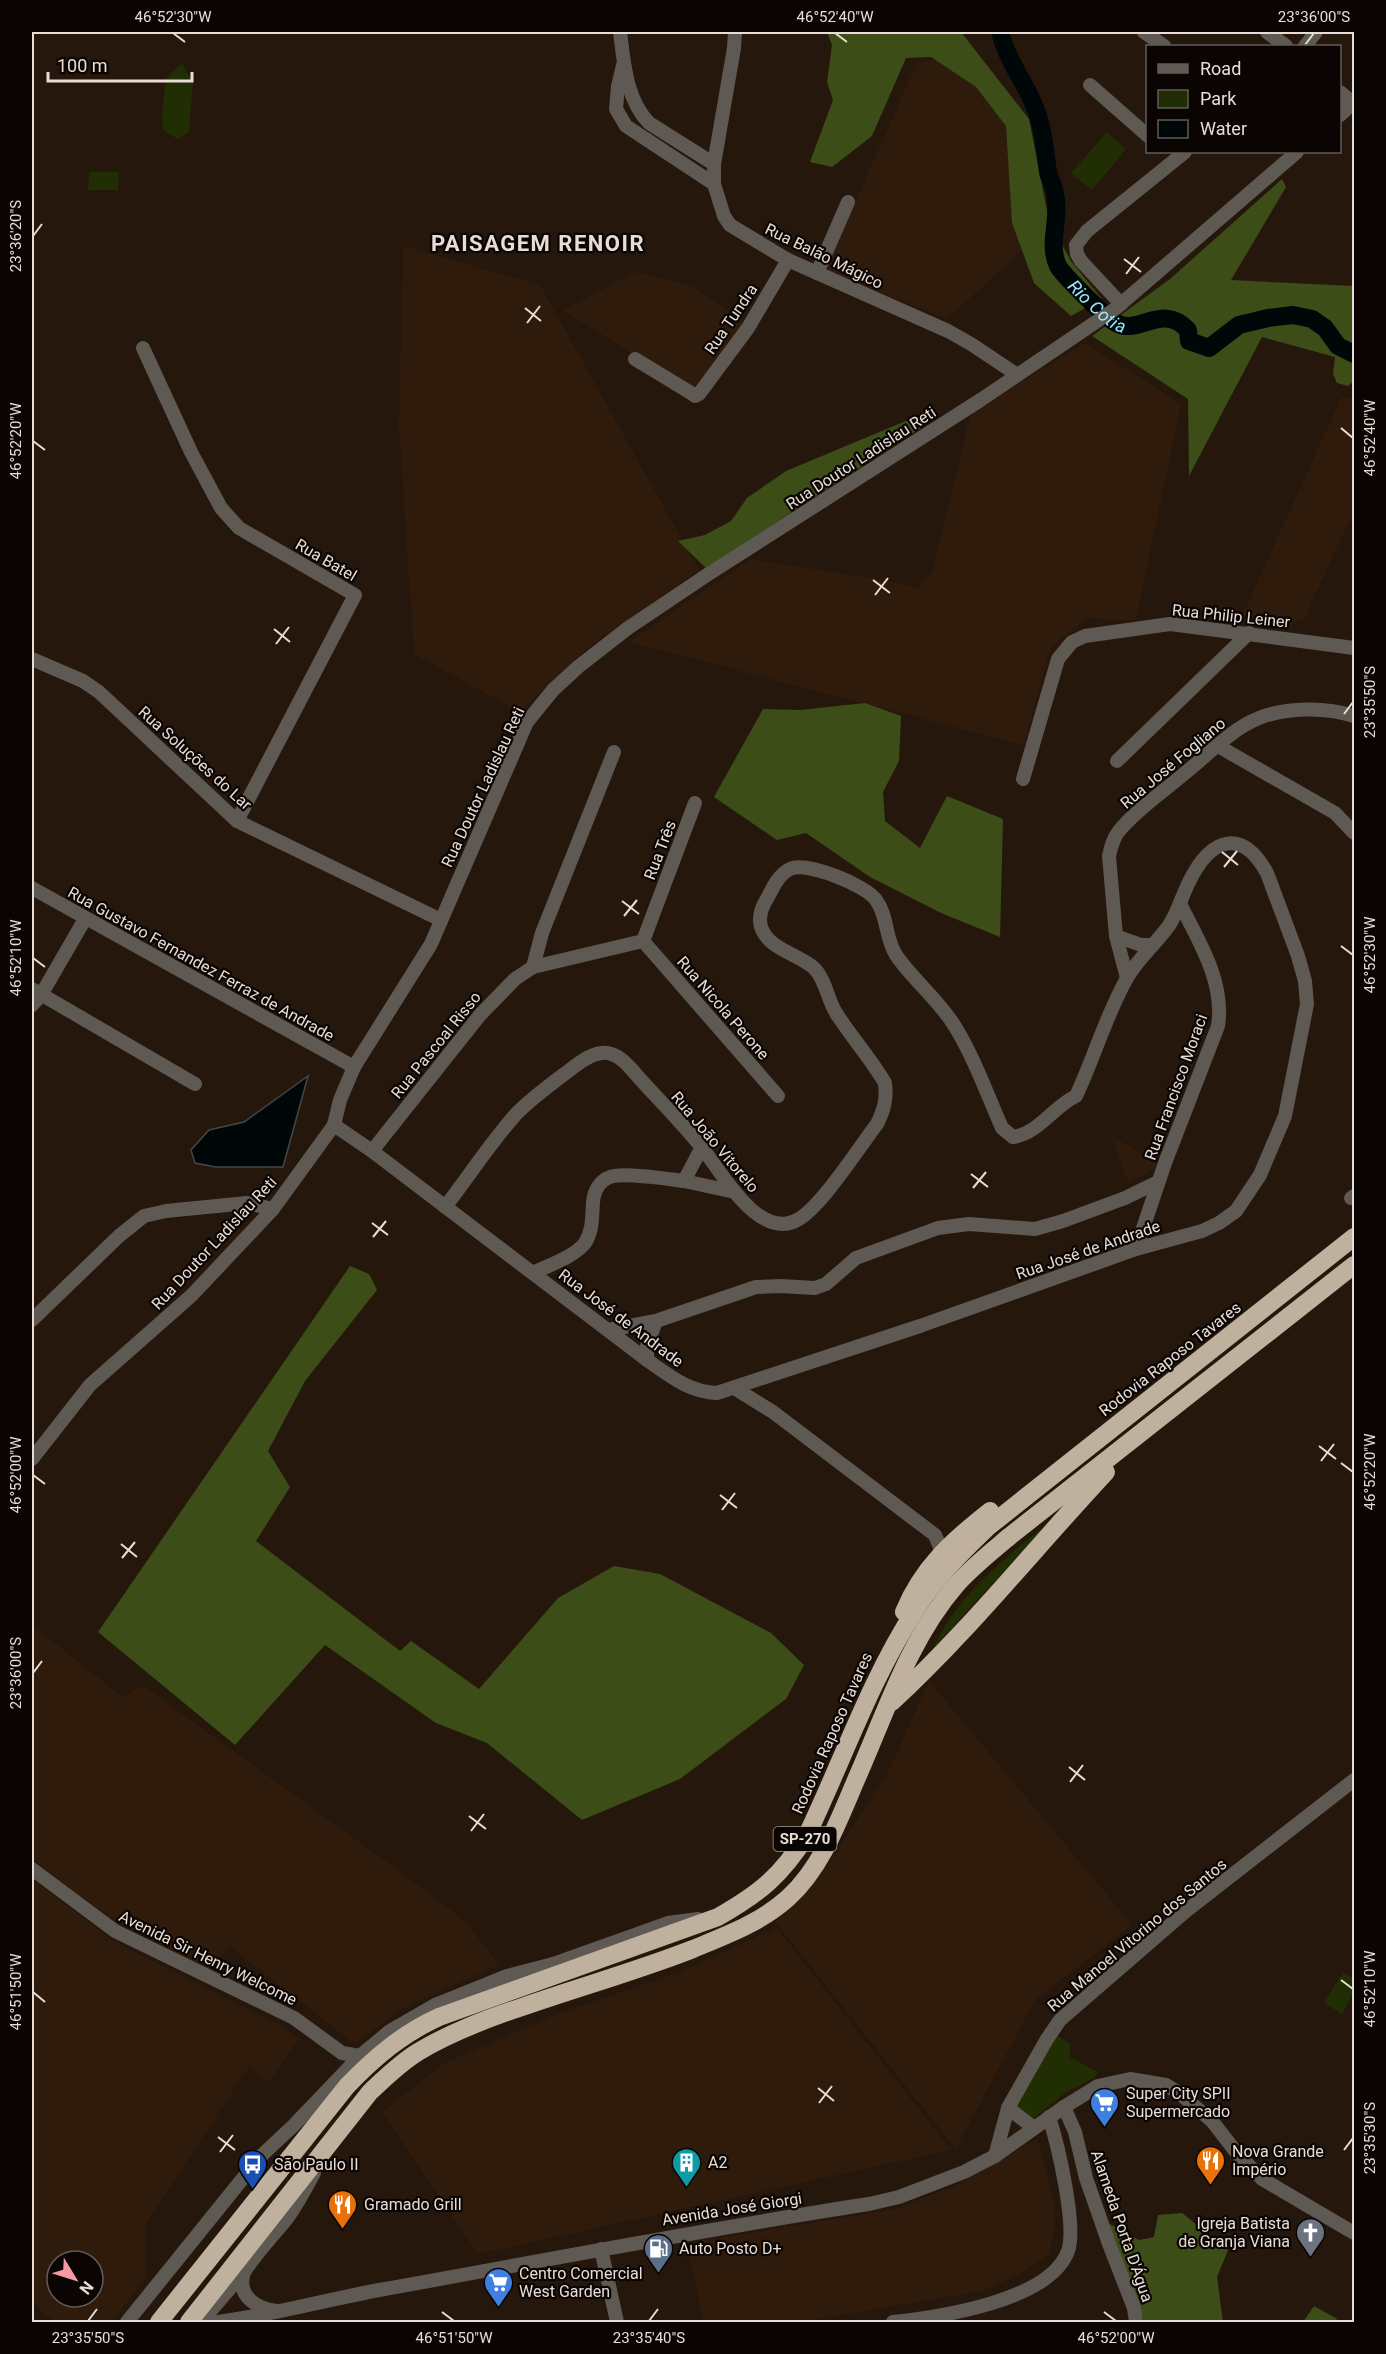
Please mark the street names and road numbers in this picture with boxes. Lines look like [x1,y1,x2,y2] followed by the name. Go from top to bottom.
[762,219,886,293] street label: Rua Balão Mágico
[701,280,761,358] street label: Rua Tundra
[783,402,939,514] street label: Rua Doutor Ladislau Reti
[292,535,360,585] street label: Rua Batel
[1171,600,1292,632] street label: Rua Philip Leiner
[134,702,256,814] street label: Rua Soluções do Lar
[437,704,529,870] street label: Rua Doutor Ladislau Reti
[1117,714,1229,812] street label: Rua José Fogliano
[640,818,680,882] street label: Rua Três
[64,883,338,1045] street label: Rua Gustavo Fernandez Ferraz de Andrade
[673,952,773,1064] street label: Rua Nicola Perone
[387,988,485,1102] street label: Rua Pascoal Risso
[1141,1011,1211,1163] street label: Rua Francisco Moraci
[667,1088,763,1196] street label: Rua João Vitorelo
[147,1173,281,1313] street label: Rua Doutor Ladislau Reti
[1013,1216,1163,1284] street label: Rua José de Andrade
[555,1265,687,1371] street label: Rua José de Andrade
[1095,1298,1245,1420] street label: Rodovia Raposo Tavares
[788,1649,876,1817] street label: Rodovia Raposo Tavares
[774,1827,836,1851] road number: SP-270
[1044,1855,1230,2015] street label: Rua Manoel Vitorino dos Santos
[116,1907,300,2009] street label: Avenida Sir Henry Welcome
[1087,2148,1157,2304] street label: Alameda Porta D'Água
[661,2189,803,2229] street label: Avenida José Giorgi

